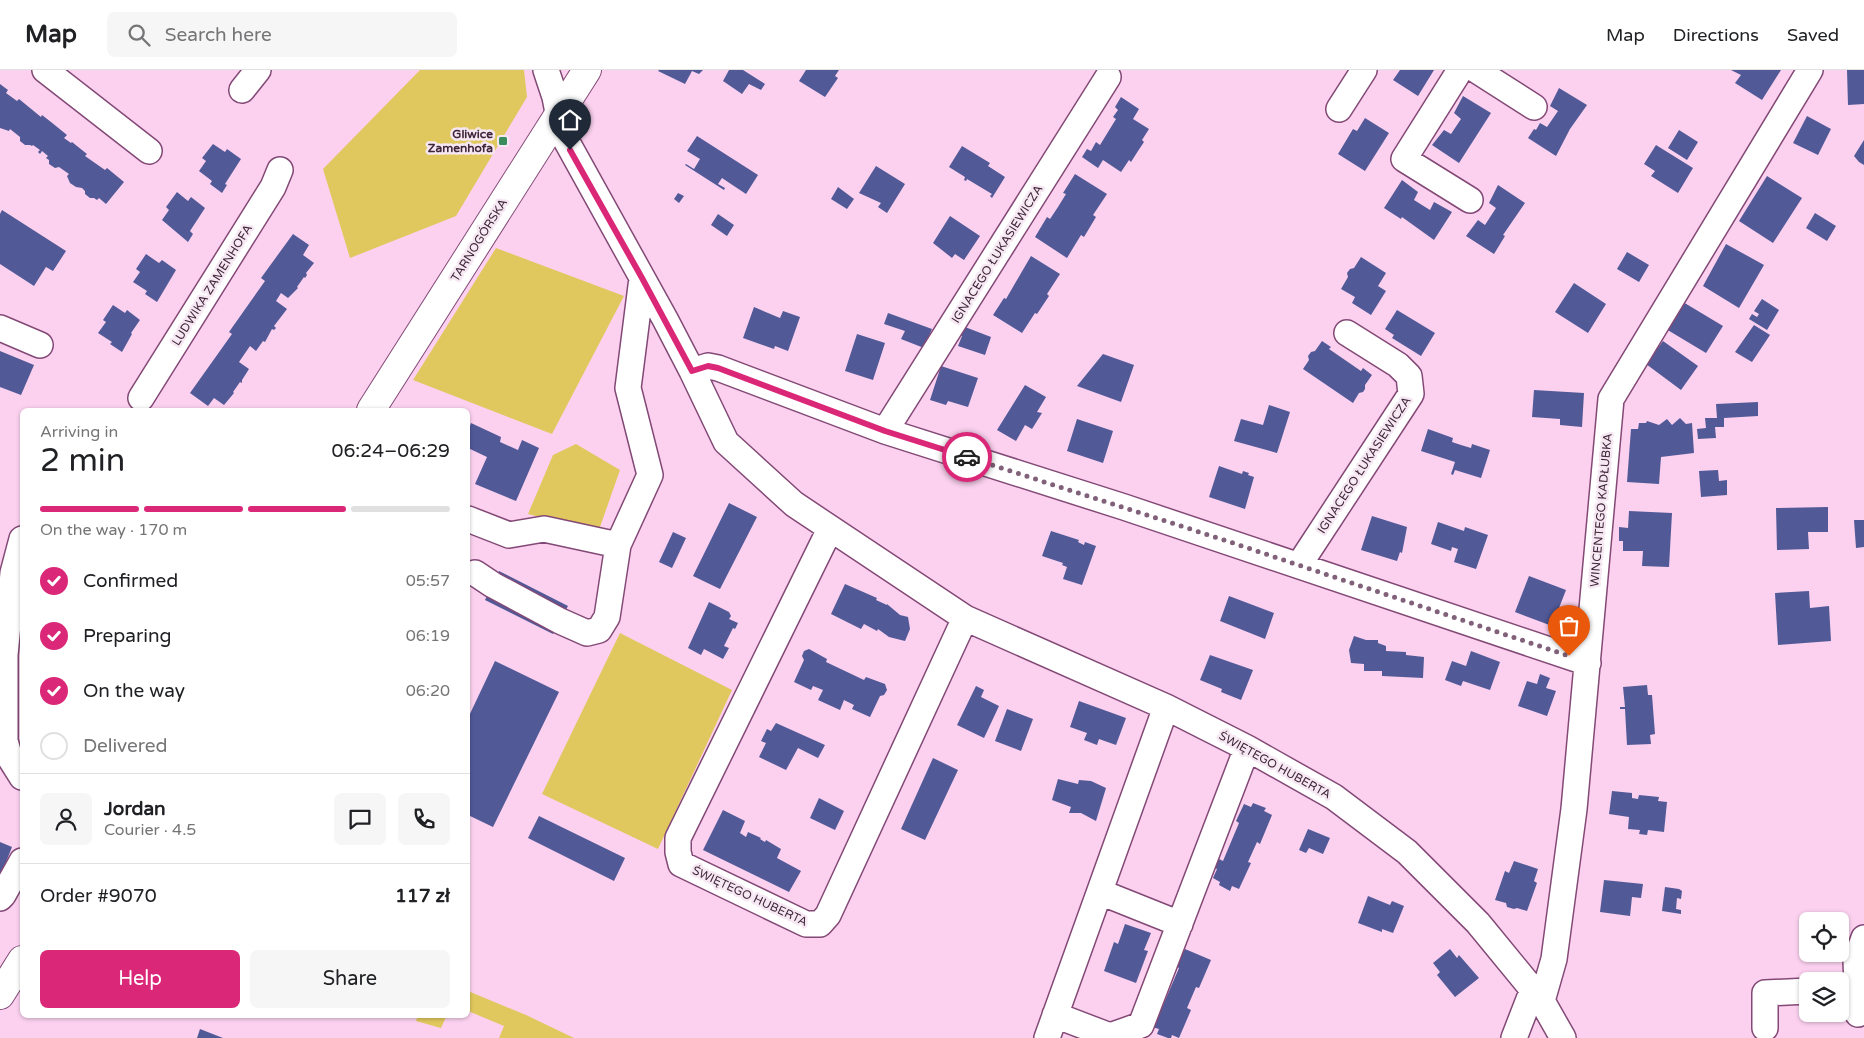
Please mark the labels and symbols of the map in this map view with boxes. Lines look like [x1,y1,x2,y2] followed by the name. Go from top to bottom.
[549,99,591,150] pin
[428,127,493,155] place label: Gliwice Zamenhofa
[497,135,509,147] marker: Gliwice Zamenhofa
[949,182,1045,326] street label: IGNACEGO ŁUKASIEWICZA
[448,196,510,284] street label: TARNOGÓRSKA
[169,222,255,348] street label: LUDWIKA ZAMENHOFA
[1314,394,1414,536] street label: IGNACEGO ŁUKASIEWICZA
[942,432,992,482] courier
[1587,432,1615,587] street label: WINCENTEGO KADŁUBKA
[1548,605,1590,656] pin
[1217,728,1333,802] street label: ŚWIĘTEGO HUBERTA
[690,863,810,929] street label: ŚWIĘTEGO HUBERTA

